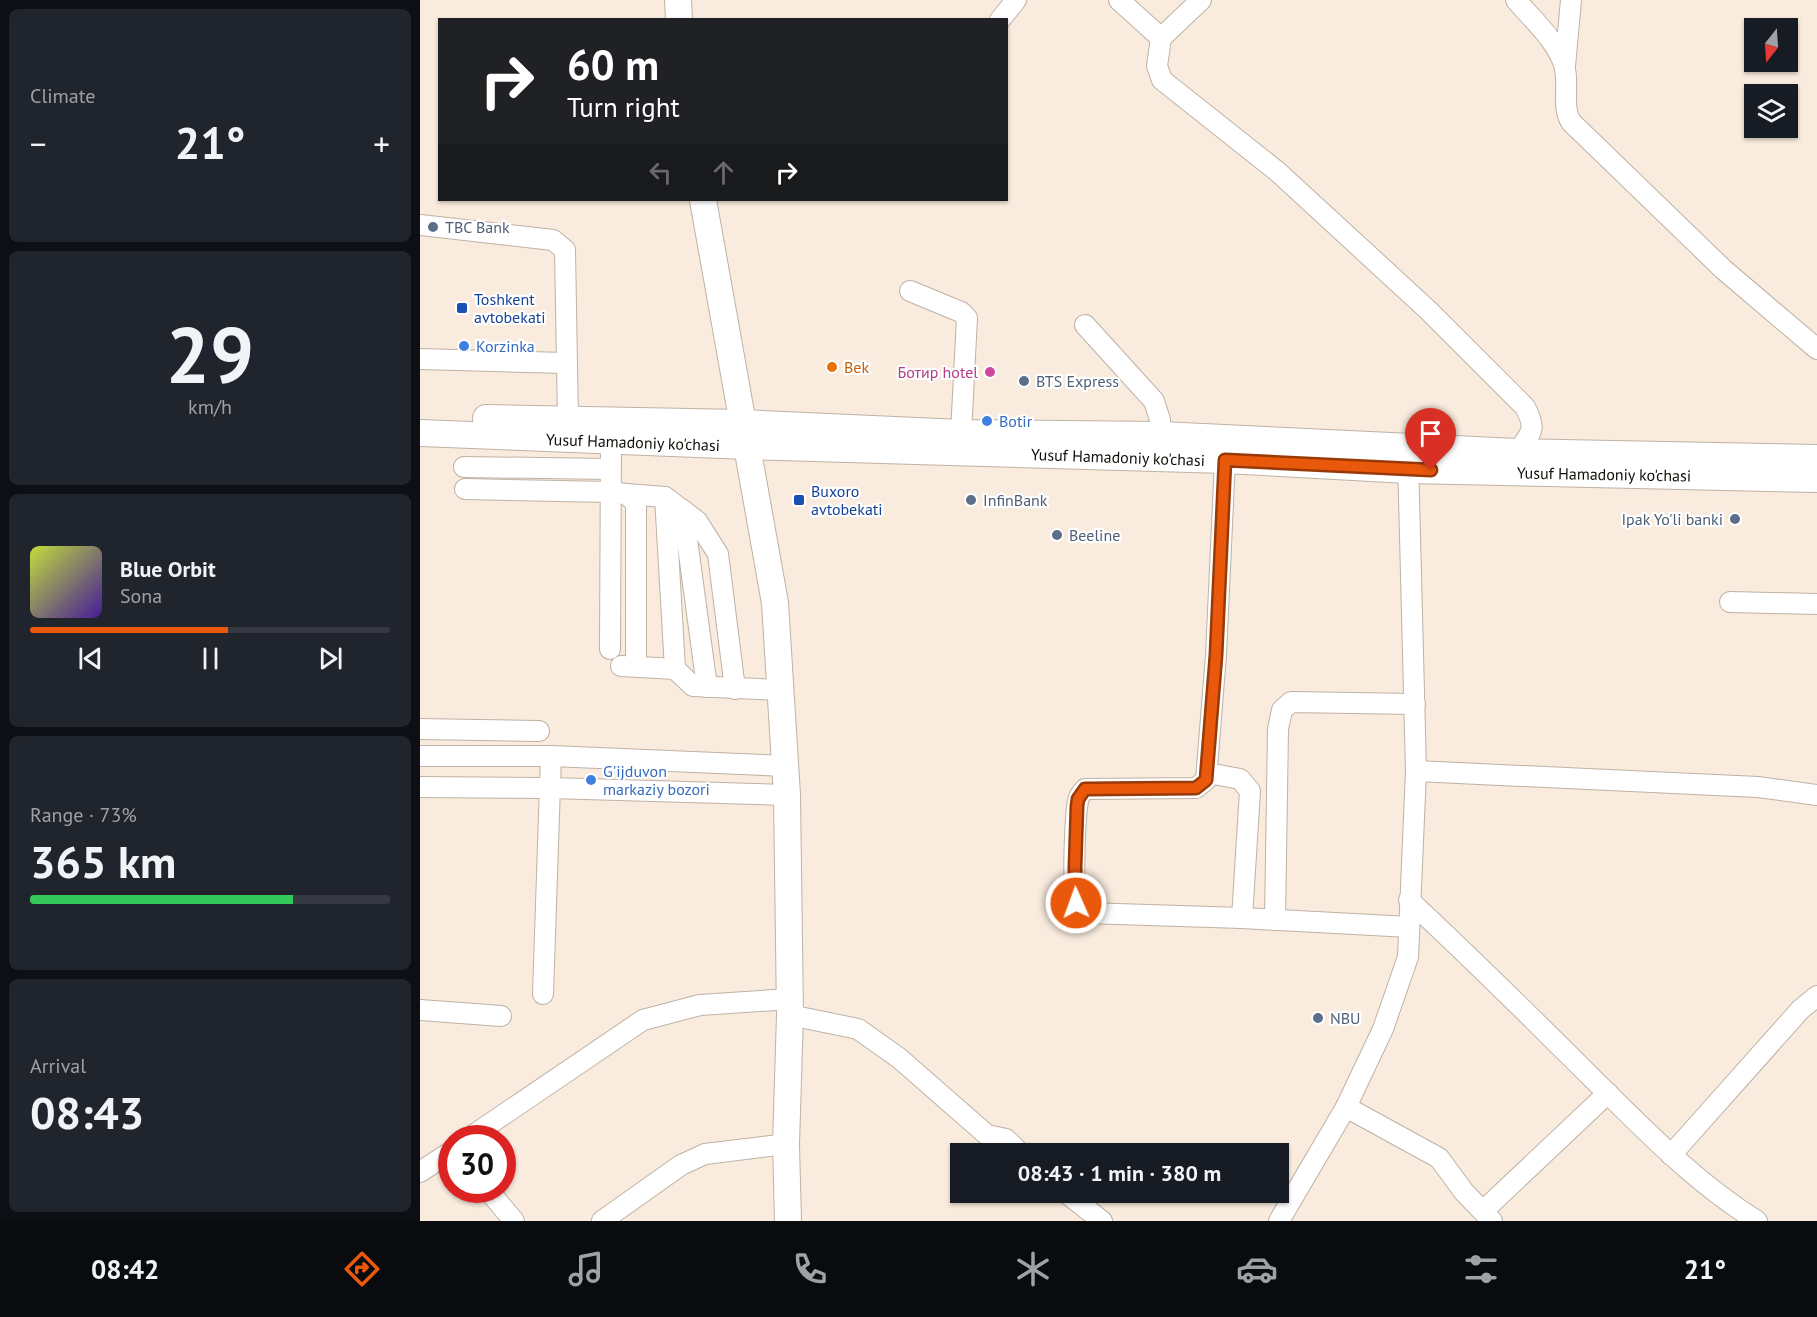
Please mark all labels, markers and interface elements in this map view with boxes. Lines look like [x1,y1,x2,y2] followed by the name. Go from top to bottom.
[1744,18,1798,72] north arrow
[1744,18,1798,138] map controls
[567,37,659,92] text: 60 m
[468,42,546,120] icon: right
[30,83,96,109] text: Climate
[1744,84,1798,138] button: layers
[567,90,680,124] text: Turn right
[175,113,245,171] text: 21°
[30,122,47,165] text: −
[373,122,390,165] text: +
[644,156,677,189] icon: left
[707,156,740,189] icon: ahead
[770,156,803,189] icon: right
[445,217,510,237] place label: TBC Bank
[426,220,440,234] marker: TBC Bank
[474,289,546,327] place label: Toshkent avtobekati
[455,301,469,315] marker: Toshkent avtobekati
[166,304,254,405] text: 29
[476,336,535,356] place label: Korzinka
[457,339,471,353] marker: Korzinka
[844,357,869,377] place label: Bek
[825,360,839,374] marker: Bek
[897,362,978,382] place label: Ботир hotel
[983,365,997,379] marker: Ботир hotel
[1036,371,1119,391] place label: BTS Express
[1017,374,1031,388] marker: BTS Express
[188,394,232,420] text: km/h
[1405,408,1456,470] pin
[999,411,1033,431] place label: Botir
[980,414,994,428] marker: Botir
[1414,417,1447,450] icon: arrive
[546,429,720,455] street label: Yusuf Hamadoniy ko'chasi
[1031,444,1205,470] street label: Yusuf Hamadoniy ko'chasi
[1517,462,1691,486] street label: Yusuf Hamadoniy ko'chasi
[811,481,883,519] place label: Buxoro avtobekati
[983,490,1048,510] place label: InfinBank
[792,493,806,507] marker: Buxoro avtobekati
[964,493,978,507] marker: InfinBank
[1621,509,1723,529] place label: Ipak Yo'li banki
[1728,512,1742,526] marker: Ipak Yo'li banki
[1069,525,1120,545] place label: Beeline
[1050,528,1064,542] marker: Beeline
[120,555,216,583] text: Blue Orbit
[120,583,162,609] text: Sona
[74,642,107,675] icon: previous
[194,642,227,675] icon: pause
[314,642,347,675] icon: next
[603,761,710,799] place label: G'ijduvon markaziy bozori
[584,773,598,787] marker: G'ijduvon markaziy bozori
[30,802,137,828] text: Range · 73%
[30,832,176,890] text: 365 km
[1044,871,1108,935] position arrow
[1330,1008,1361,1028] place label: NBU
[1311,1011,1325,1025] marker: NBU
[30,1053,86,1079] text: Arrival
[30,1083,144,1141] text: 08:43
[438,1125,516,1203] speed limit sign: 30
[1018,1159,1221,1187] text: 08:43 · 1 min · 380 m
[341,1248,383,1290] icon: directions
[565,1248,607,1290] icon: music
[789,1248,831,1290] icon: phone
[1012,1248,1054,1290] icon: climate
[1236,1248,1278,1290] icon: car
[1460,1248,1502,1290] icon: filters
[91,1252,159,1286] text: 08:42
[1684,1252,1726,1286] text: 21°

